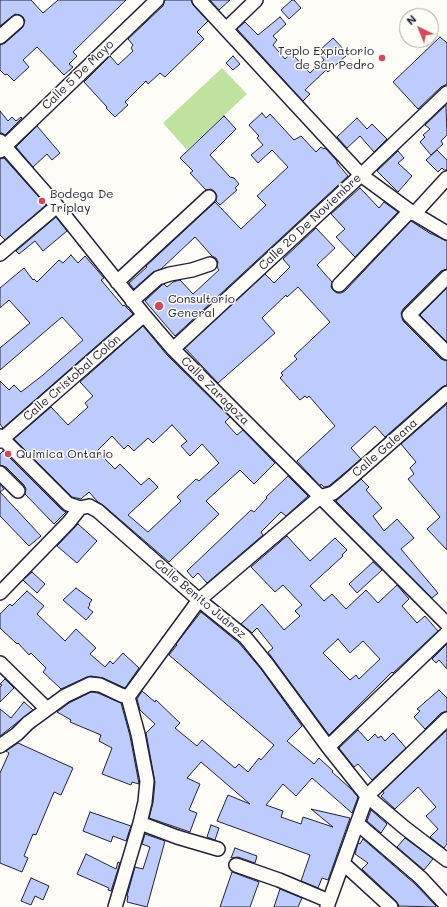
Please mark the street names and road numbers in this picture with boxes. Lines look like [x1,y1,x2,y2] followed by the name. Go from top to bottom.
[39,37,117,113] street label: Calle 5 De Mayo
[256,171,364,273] street label: Calle 20 De Noviembre
[20,332,124,424] street label: Calle Cristobal Colón
[178,354,252,428] street label: Calle Zaragoza
[349,416,421,480] street label: Calle Galeana
[151,556,249,642] street label: Calle Benito Juárez

